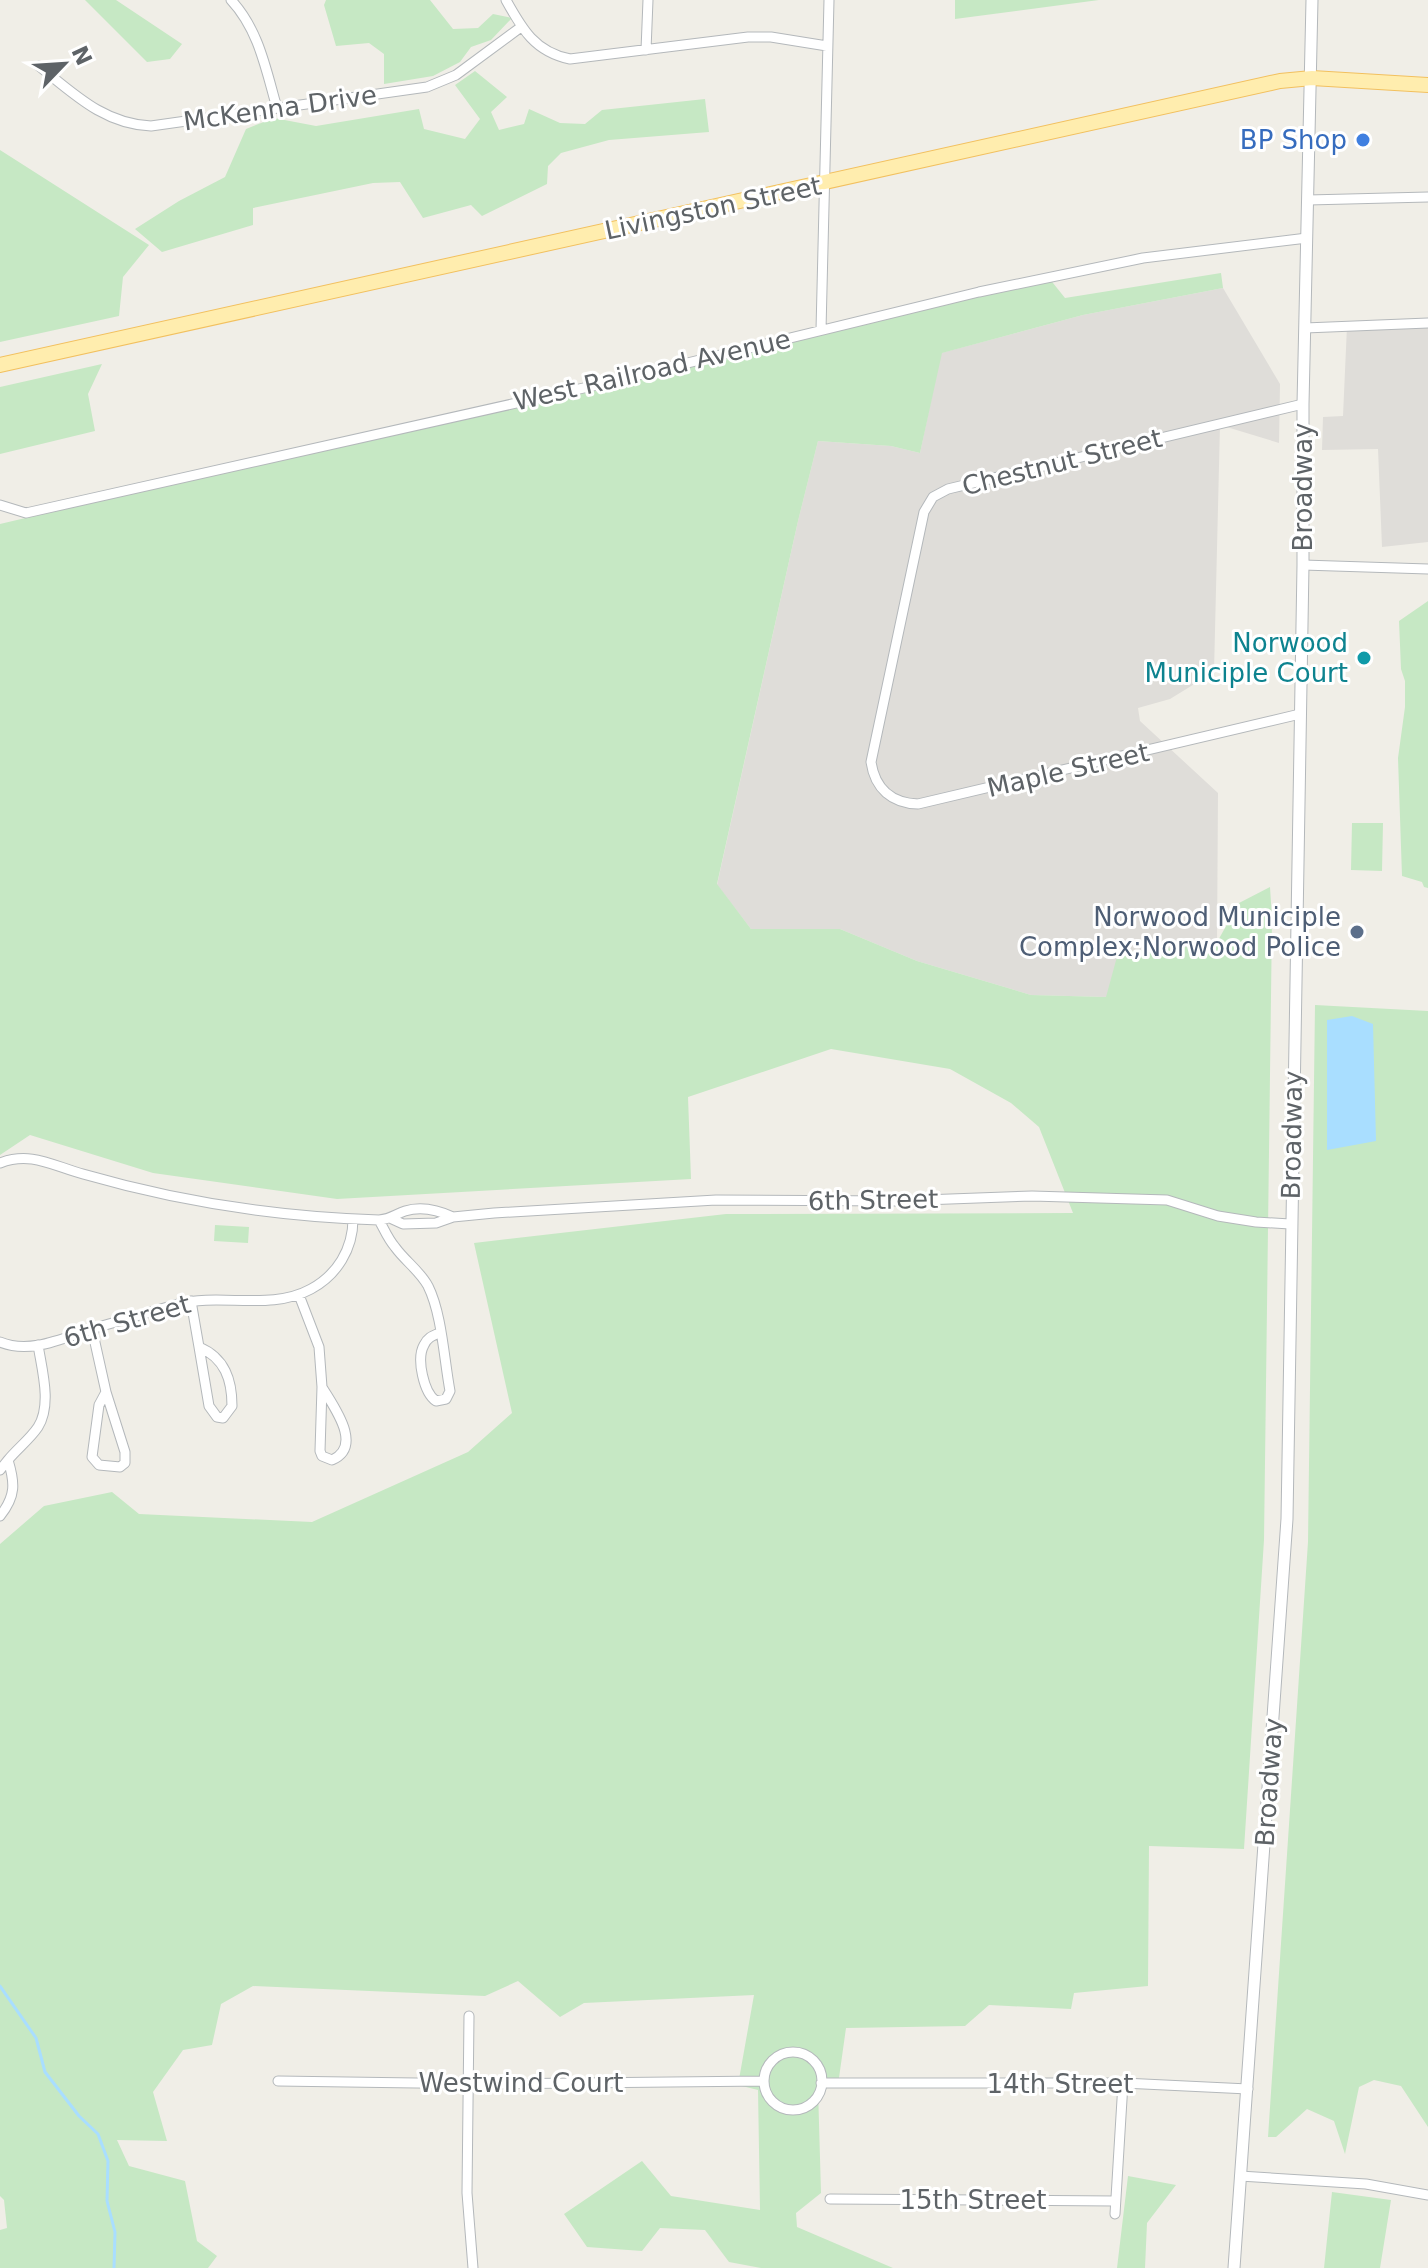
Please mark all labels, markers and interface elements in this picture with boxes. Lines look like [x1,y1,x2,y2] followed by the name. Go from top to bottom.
[24,24,104,104] north arrow
[66,42,97,69] text: N
[181,80,379,136] street label: McKenna Drive
[1240,125,1347,155] place label: BP Shop
[1354,131,1372,149] marker: BP Shop
[602,170,824,246] street label: Livingston Street
[511,324,793,416] street label: West Railroad Avenue
[959,423,1165,501] street label: Chestnut Street
[1288,423,1318,551] street label: Broadway
[1144,628,1348,688] place label: Norwood Municiple Court
[1355,649,1373,667] marker: Norwood Municiple Court
[984,737,1152,803] street label: Maple Street
[1019,902,1341,962] place label: Norwood Municiple Complex;Norwood Police
[1348,923,1366,941] marker: Norwood Municiple Complex;Norwood Police
[1276,1070,1308,1200] street label: Broadway
[808,1184,938,1216] street label: 6th Street
[60,1289,194,1353] street label: 6th Street
[1250,1717,1288,1847] street label: Broadway
[418,2068,624,2098] street label: Westwind Court
[986,2069,1134,2099] street label: 14th Street
[899,2185,1047,2215] street label: 15th Street

